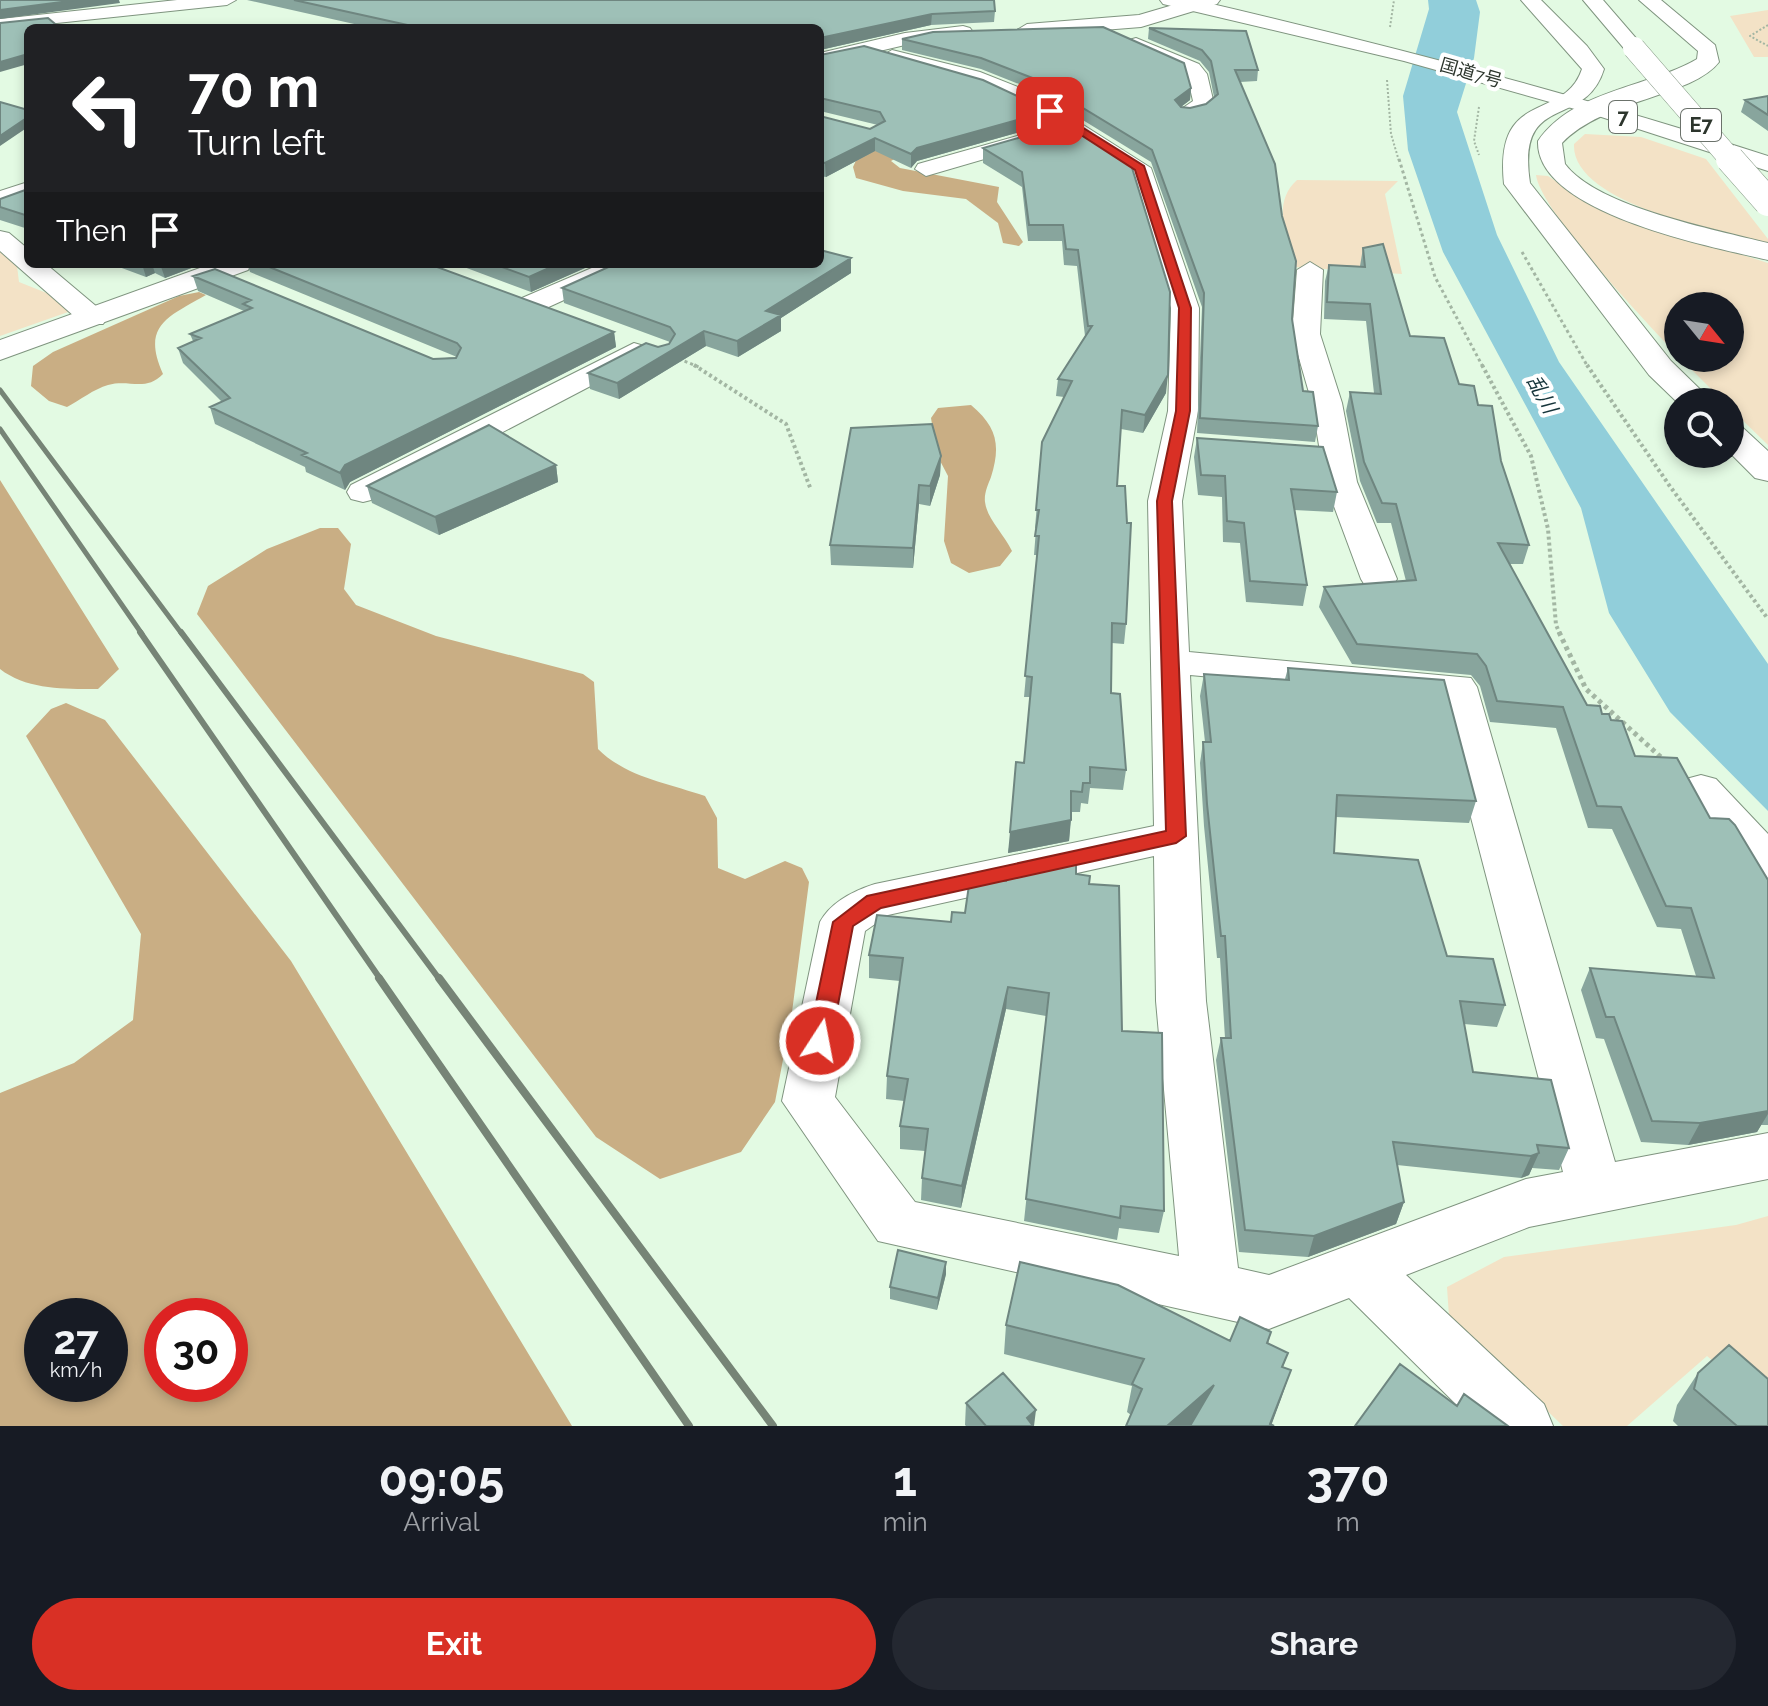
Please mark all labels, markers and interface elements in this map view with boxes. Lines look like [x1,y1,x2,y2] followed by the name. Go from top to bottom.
[188,54,319,120] text: 70 m
[1438,54,1505,91] street label: 国道7号
[56,56,160,160] icon: left
[1016,77,1084,145] pin
[1028,89,1072,133] icon: arrive
[1609,101,1637,133] road number: 7
[1681,109,1721,141] road number: E7
[188,121,326,163] text: Turn left
[143,208,187,252] icon: arrive
[56,213,127,248] text: Then
[1664,292,1744,372] north arrow
[1664,292,1744,468] map controls
[1522,371,1563,419] water label: 乱川
[1664,388,1744,468] button: search
[778,999,862,1083] position arrow
[144,1298,248,1402] speed limit sign: 30
[53,1316,98,1363] text: 27
[50,1358,102,1382] text: km/h
[379,1451,504,1507] text: 09:05
[893,1451,917,1507] text: 1
[1306,1451,1389,1507] text: 370
[403,1507,480,1537] text: Arrival
[883,1507,928,1537] text: min
[1336,1507,1360,1537] text: m
[32,1598,876,1690] button: Exit
[892,1598,1736,1690] button: Share

